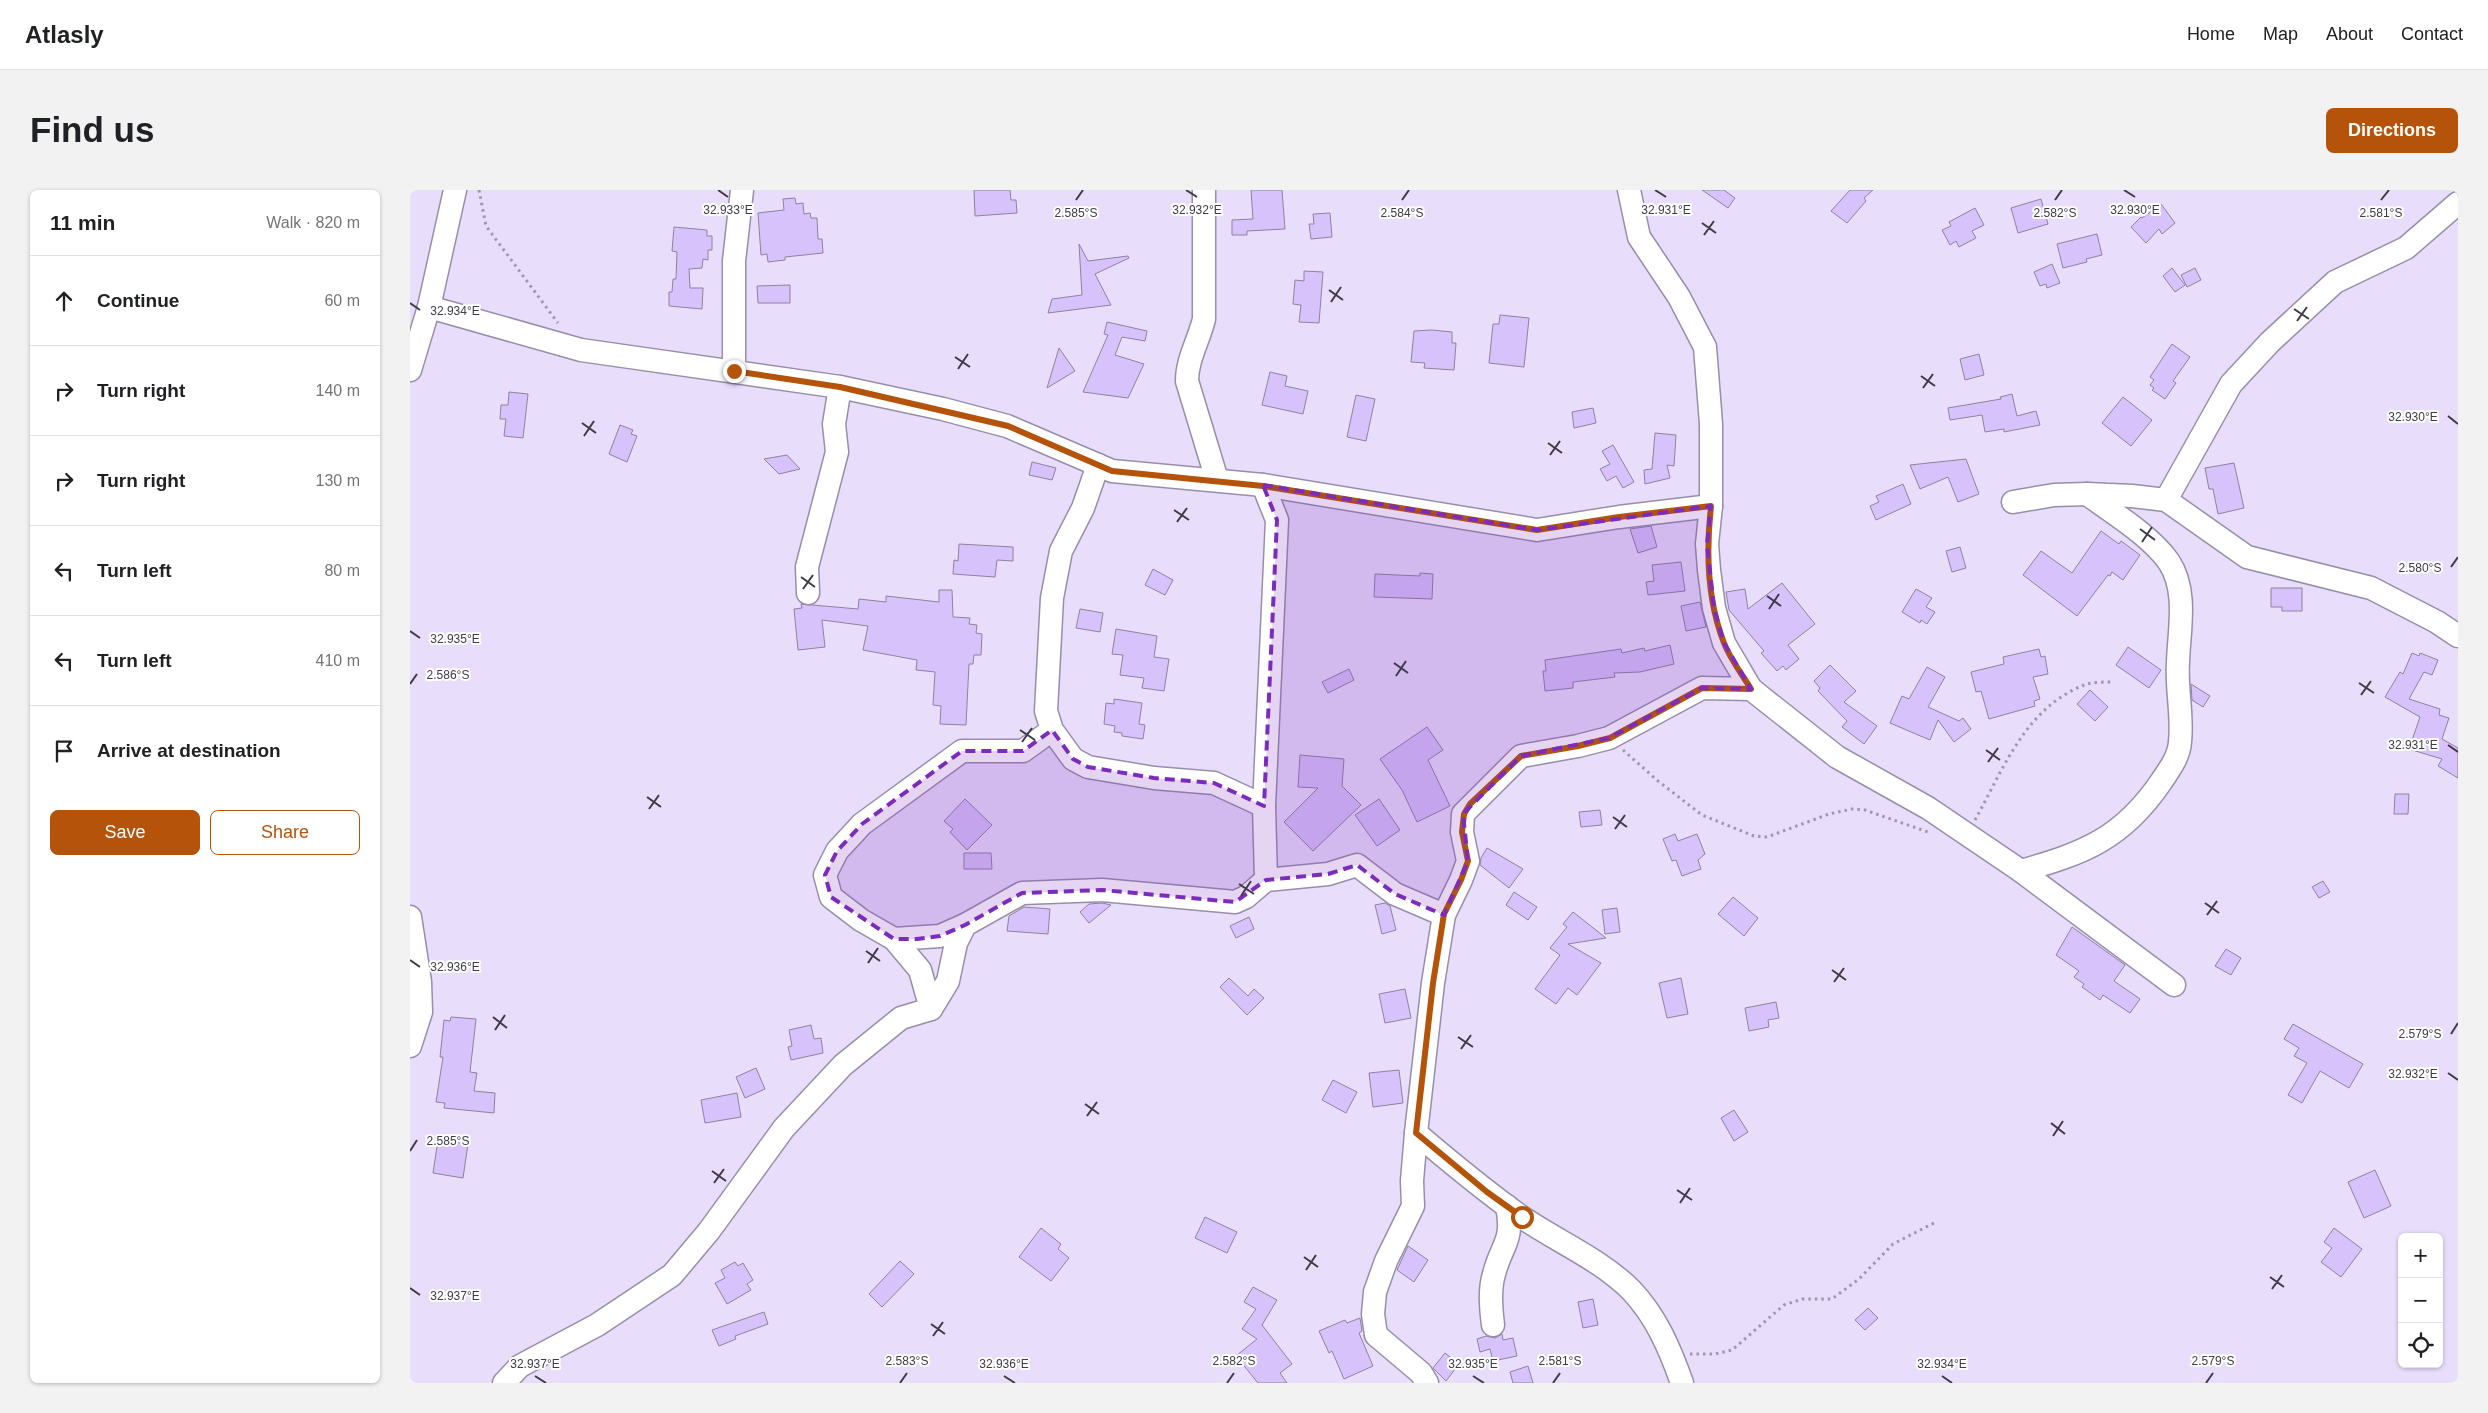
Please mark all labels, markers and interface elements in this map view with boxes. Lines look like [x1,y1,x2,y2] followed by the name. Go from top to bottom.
[25,21,104,48] text: Atlasly
[2187,24,2235,44] text: Home
[2263,24,2298,44] text: Map
[2326,24,2373,44] text: About
[2401,24,2463,44] text: Contact
[2326,108,2458,153] button: Directions
[30,110,154,149] text: Find us
[703,203,753,217] text: 32.933°E
[1172,203,1222,217] text: 32.932°E
[1641,203,1691,217] text: 32.931°E
[2110,203,2160,217] text: 32.930°E
[1055,206,1097,220] text: 2.585°S
[1381,206,1423,220] text: 2.584°S
[2034,206,2076,220] text: 2.582°S
[2360,206,2402,220] text: 2.581°S
[50,211,115,234] text: 11 min
[266,214,360,231] text: Walk · 820 m
[50,287,78,315] icon: ahead
[97,290,179,311] text: Continue
[324,292,360,309] text: 60 m
[430,304,480,318] text: 32.934°E
[723,360,746,383] route end
[50,377,78,405] icon: right
[97,380,185,401] text: Turn right
[316,382,360,399] text: 140 m
[2388,410,2438,424] text: 32.930°E
[50,467,78,495] icon: right
[97,470,185,491] text: Turn right
[316,472,360,489] text: 130 m
[50,557,78,585] icon: left
[97,560,172,581] text: Turn left
[2399,561,2441,575] text: 2.580°S
[324,562,360,579] text: 80 m
[430,632,480,646] text: 32.935°E
[50,647,78,675] icon: left
[97,650,172,671] text: Turn left
[316,652,360,669] text: 410 m
[427,668,469,682] text: 2.586°S
[50,737,78,765] icon: arrive
[2388,738,2438,752] text: 32.931°E
[97,740,281,761] text: Arrive at destination
[50,810,200,855] button: Save
[210,810,360,855] button: Share
[430,960,480,974] text: 32.936°E
[2399,1027,2441,1041] text: 2.579°S
[2388,1067,2438,1081] text: 32.932°E
[427,1134,469,1148] text: 2.585°S
[1511,1206,1534,1229] route start
[2398,1233,2443,1368] map controls
[2398,1233,2443,1278] button: +
[2398,1278,2443,1323] button: −
[430,1289,480,1303] text: 32.937°E
[2398,1323,2443,1368] button: locate
[886,1354,928,1368] text: 2.583°S
[1213,1354,1255,1368] text: 2.582°S
[1539,1354,1581,1368] text: 2.581°S
[2192,1354,2234,1368] text: 2.579°S
[510,1357,560,1371] text: 32.937°E
[979,1357,1029,1371] text: 32.936°E
[1448,1357,1498,1371] text: 32.935°E
[1917,1357,1967,1371] text: 32.934°E

